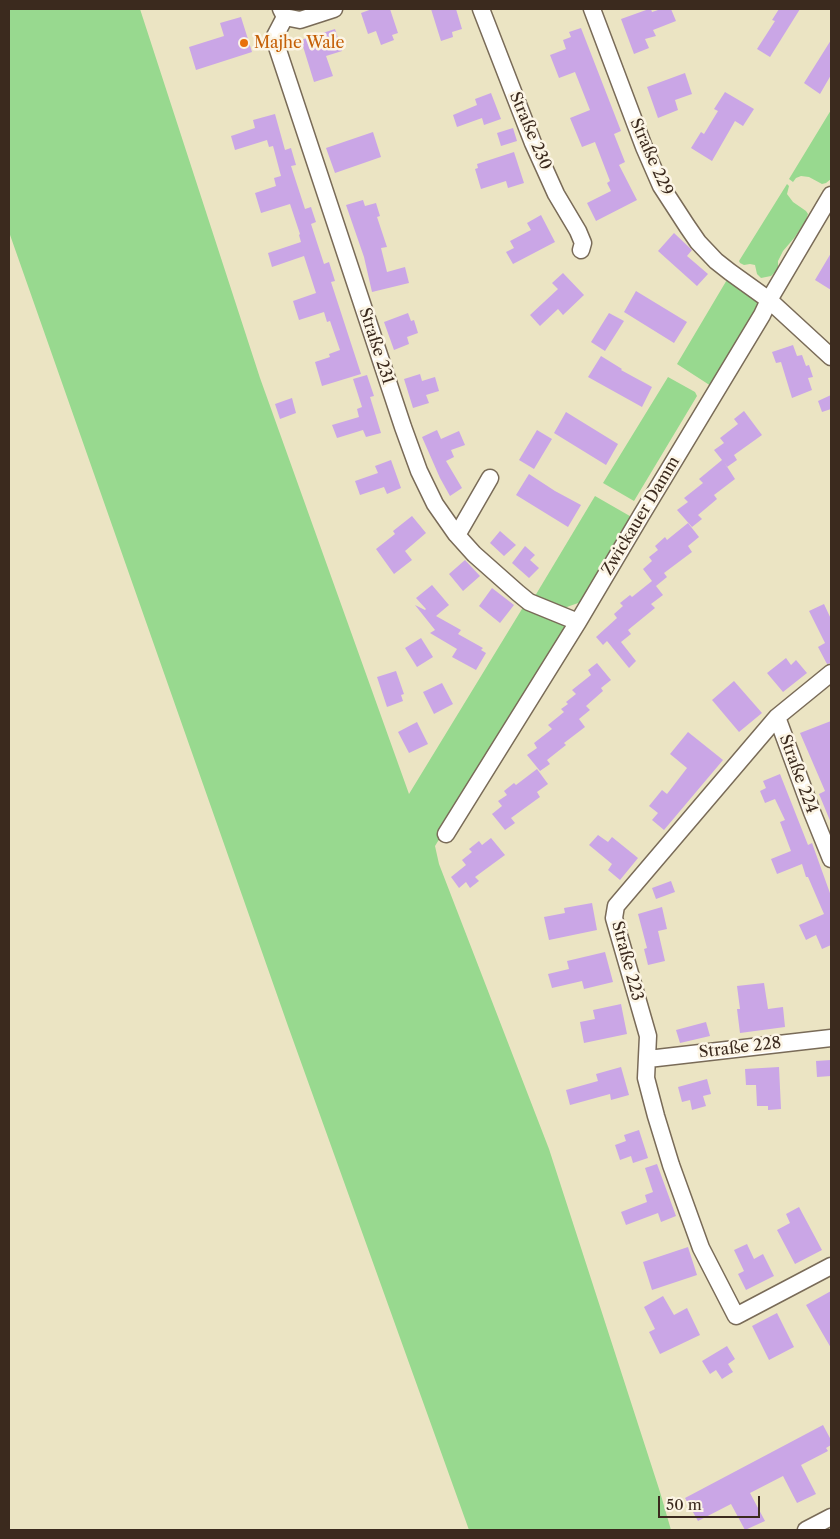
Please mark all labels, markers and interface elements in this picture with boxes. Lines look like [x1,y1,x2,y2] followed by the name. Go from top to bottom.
[254,33,345,53] place label: Majhe Wale
[238,37,250,49] marker: Majhe Wale
[505,89,555,173] street label: Straße 230
[625,115,677,199] street label: Straße 229
[355,305,397,387] street label: Straße 231
[598,453,684,579] street label: Zwickauer Damm
[775,732,821,816] street label: Straße 224
[607,919,647,1003] street label: Straße 223
[698,1033,782,1063] street label: Straße 228
[660,1486,762,1518] scale bar
[666,1495,702,1514] text: 50 m

